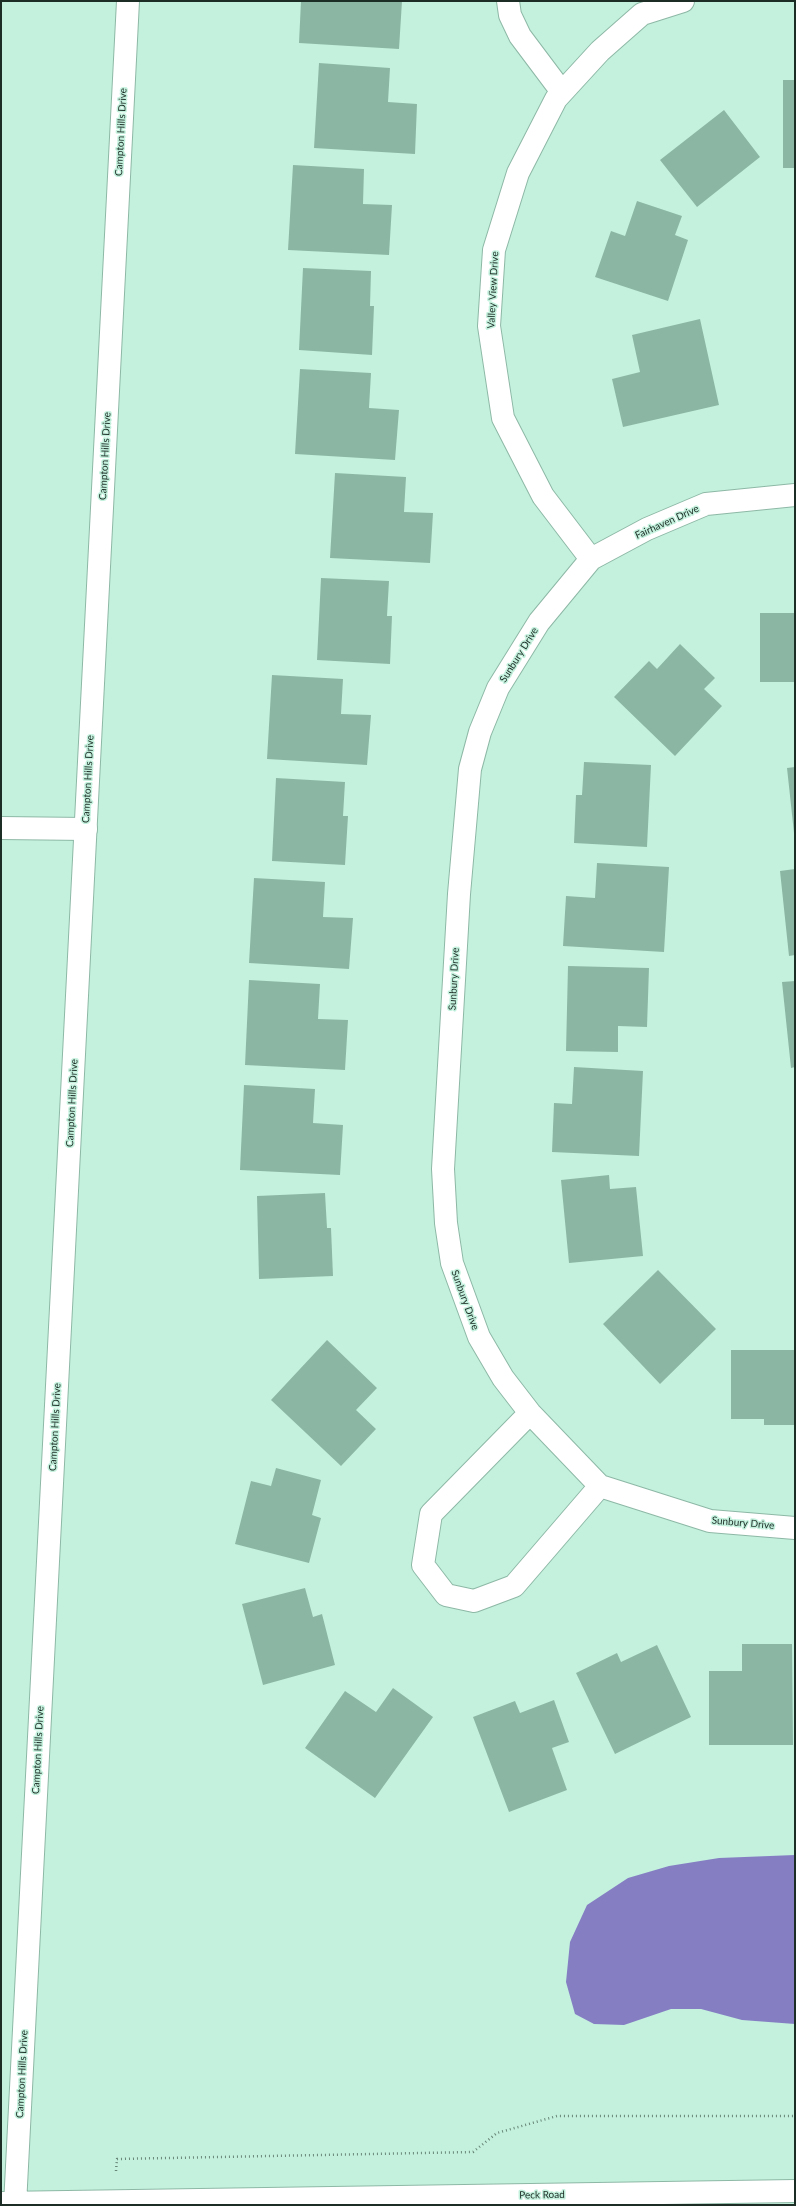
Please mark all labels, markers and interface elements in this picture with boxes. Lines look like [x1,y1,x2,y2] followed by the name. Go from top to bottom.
[113,88,129,176] street label: Campton Hills Drive
[485,251,501,329] street label: Valley View Drive
[97,412,113,500] street label: Campton Hills Drive
[633,503,701,541] street label: Fairhaven Drive
[497,625,541,685] street label: Sunbury Drive
[80,735,96,823] street label: Campton Hills Drive
[446,947,462,1011] street label: Sunbury Drive
[64,1059,80,1147] street label: Campton Hills Drive
[449,1268,481,1332] street label: Sunbury Drive
[47,1383,63,1471] street label: Campton Hills Drive
[711,1514,775,1532] street label: Sunbury Drive
[30,1706,46,1794] street label: Campton Hills Drive
[14,2030,30,2118] street label: Campton Hills Drive
[519,2189,565,2201] street label: Peck Road

